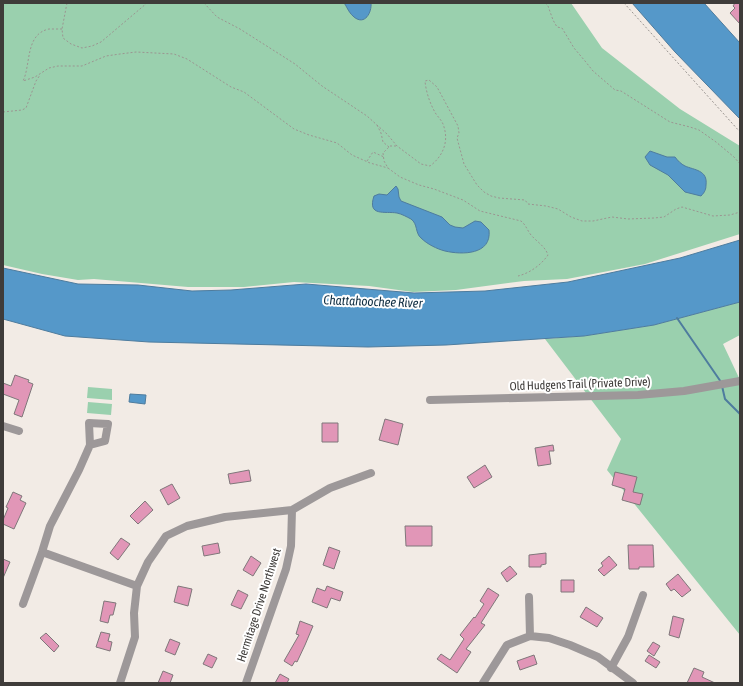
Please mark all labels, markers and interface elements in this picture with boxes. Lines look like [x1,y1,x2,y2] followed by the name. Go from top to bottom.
[323,292,424,311] water label: Chattahoochee River
[509,375,651,393] street label: Old Hudgens Trail (Private Drive)
[234,546,284,664] street label: Hermitage Drive Northwest

